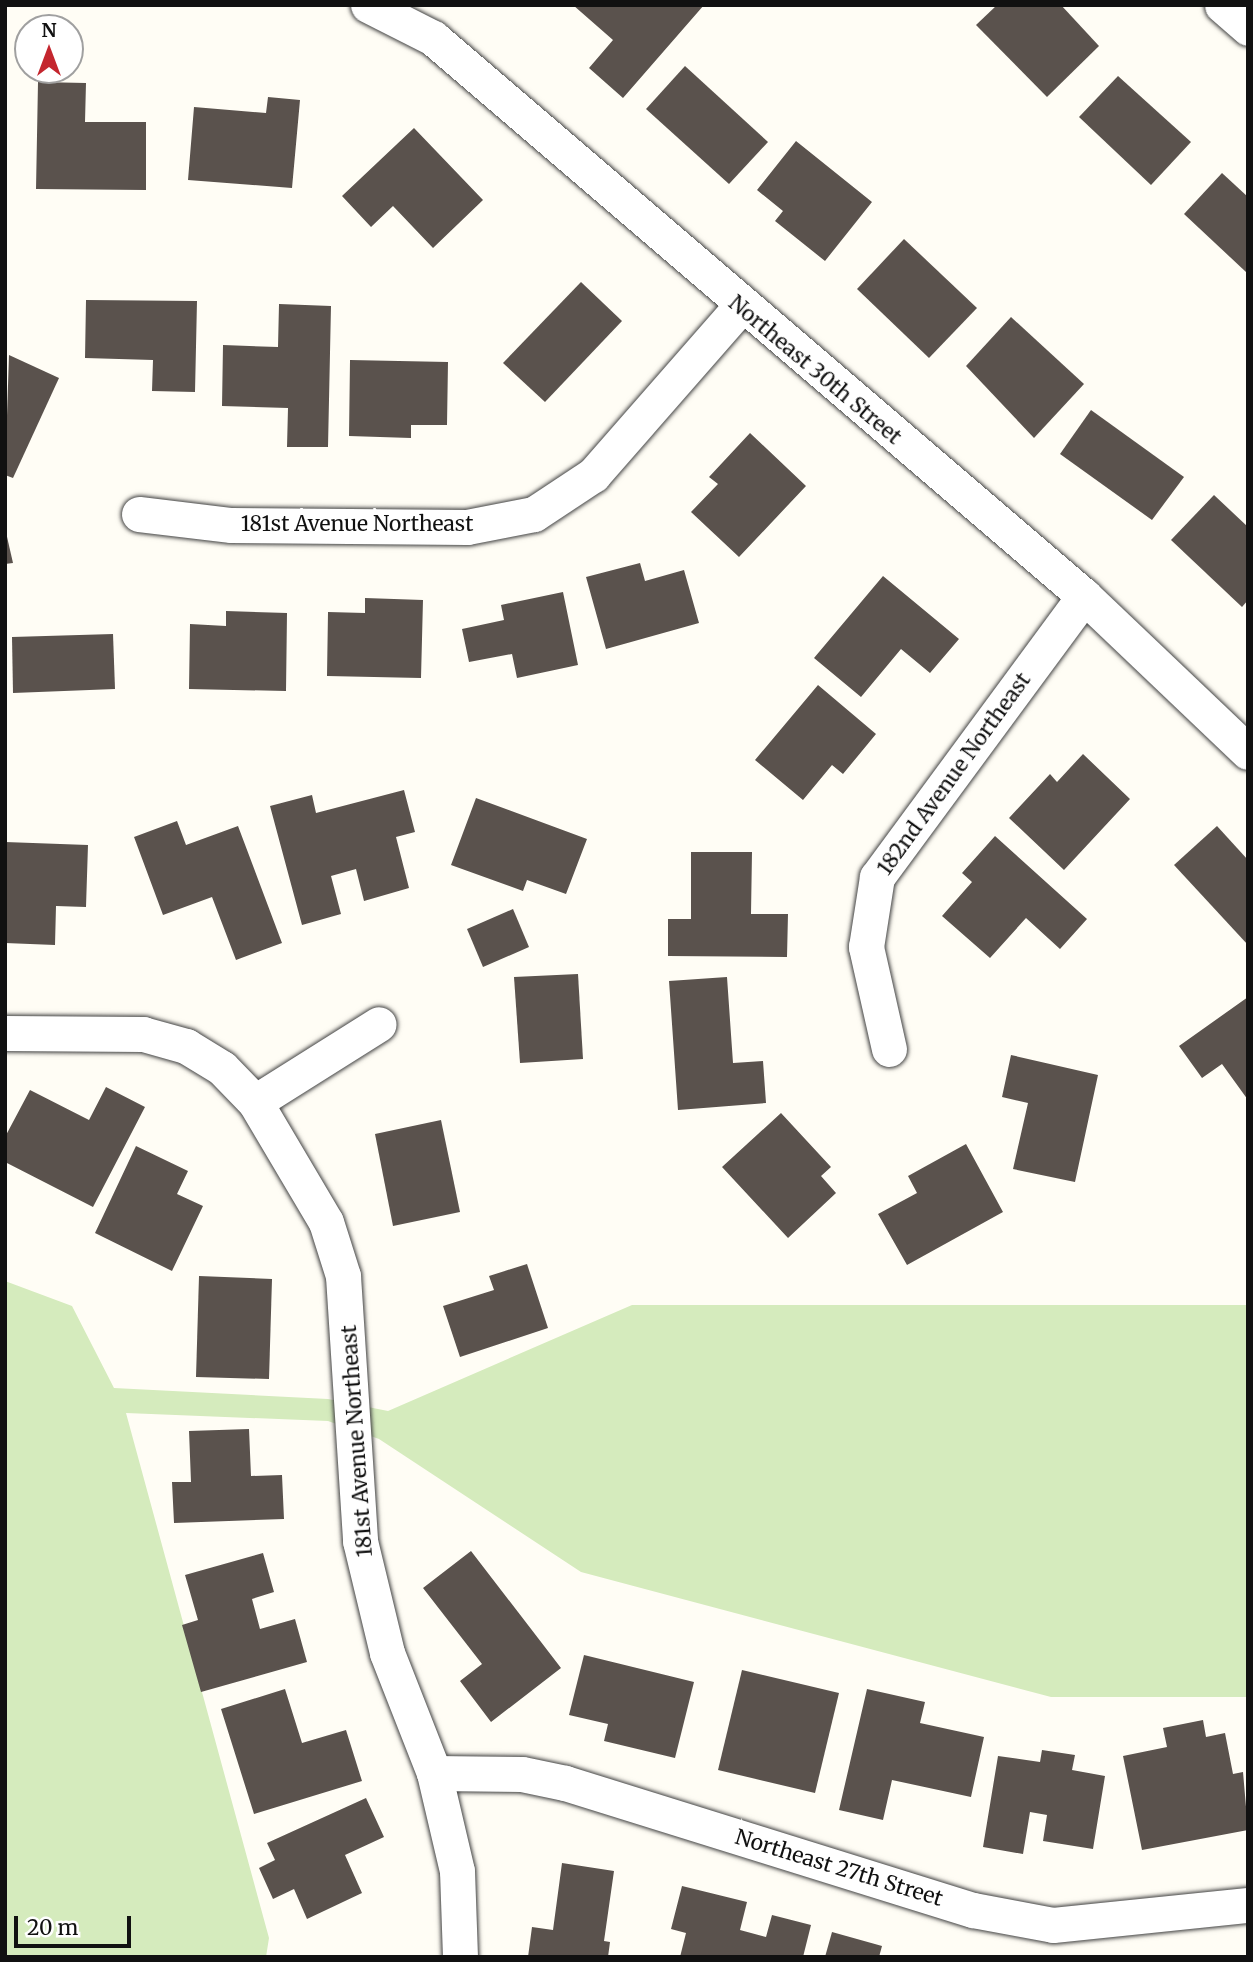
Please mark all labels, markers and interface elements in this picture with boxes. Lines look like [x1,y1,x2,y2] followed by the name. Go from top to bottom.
[14,14,84,84] north arrow
[41,18,57,42] text: N
[724,290,906,450] street label: Northeast 30th Street
[241,511,473,537] street label: 181st Avenue Northeast
[872,668,1036,880] street label: 182nd Avenue Northeast
[336,1324,378,1558] street label: 181st Avenue Northeast
[732,1824,946,1912] street label: Northeast 27th Street
[18,1902,135,1946] scale bar
[27,1914,78,1941] text: 20 m

